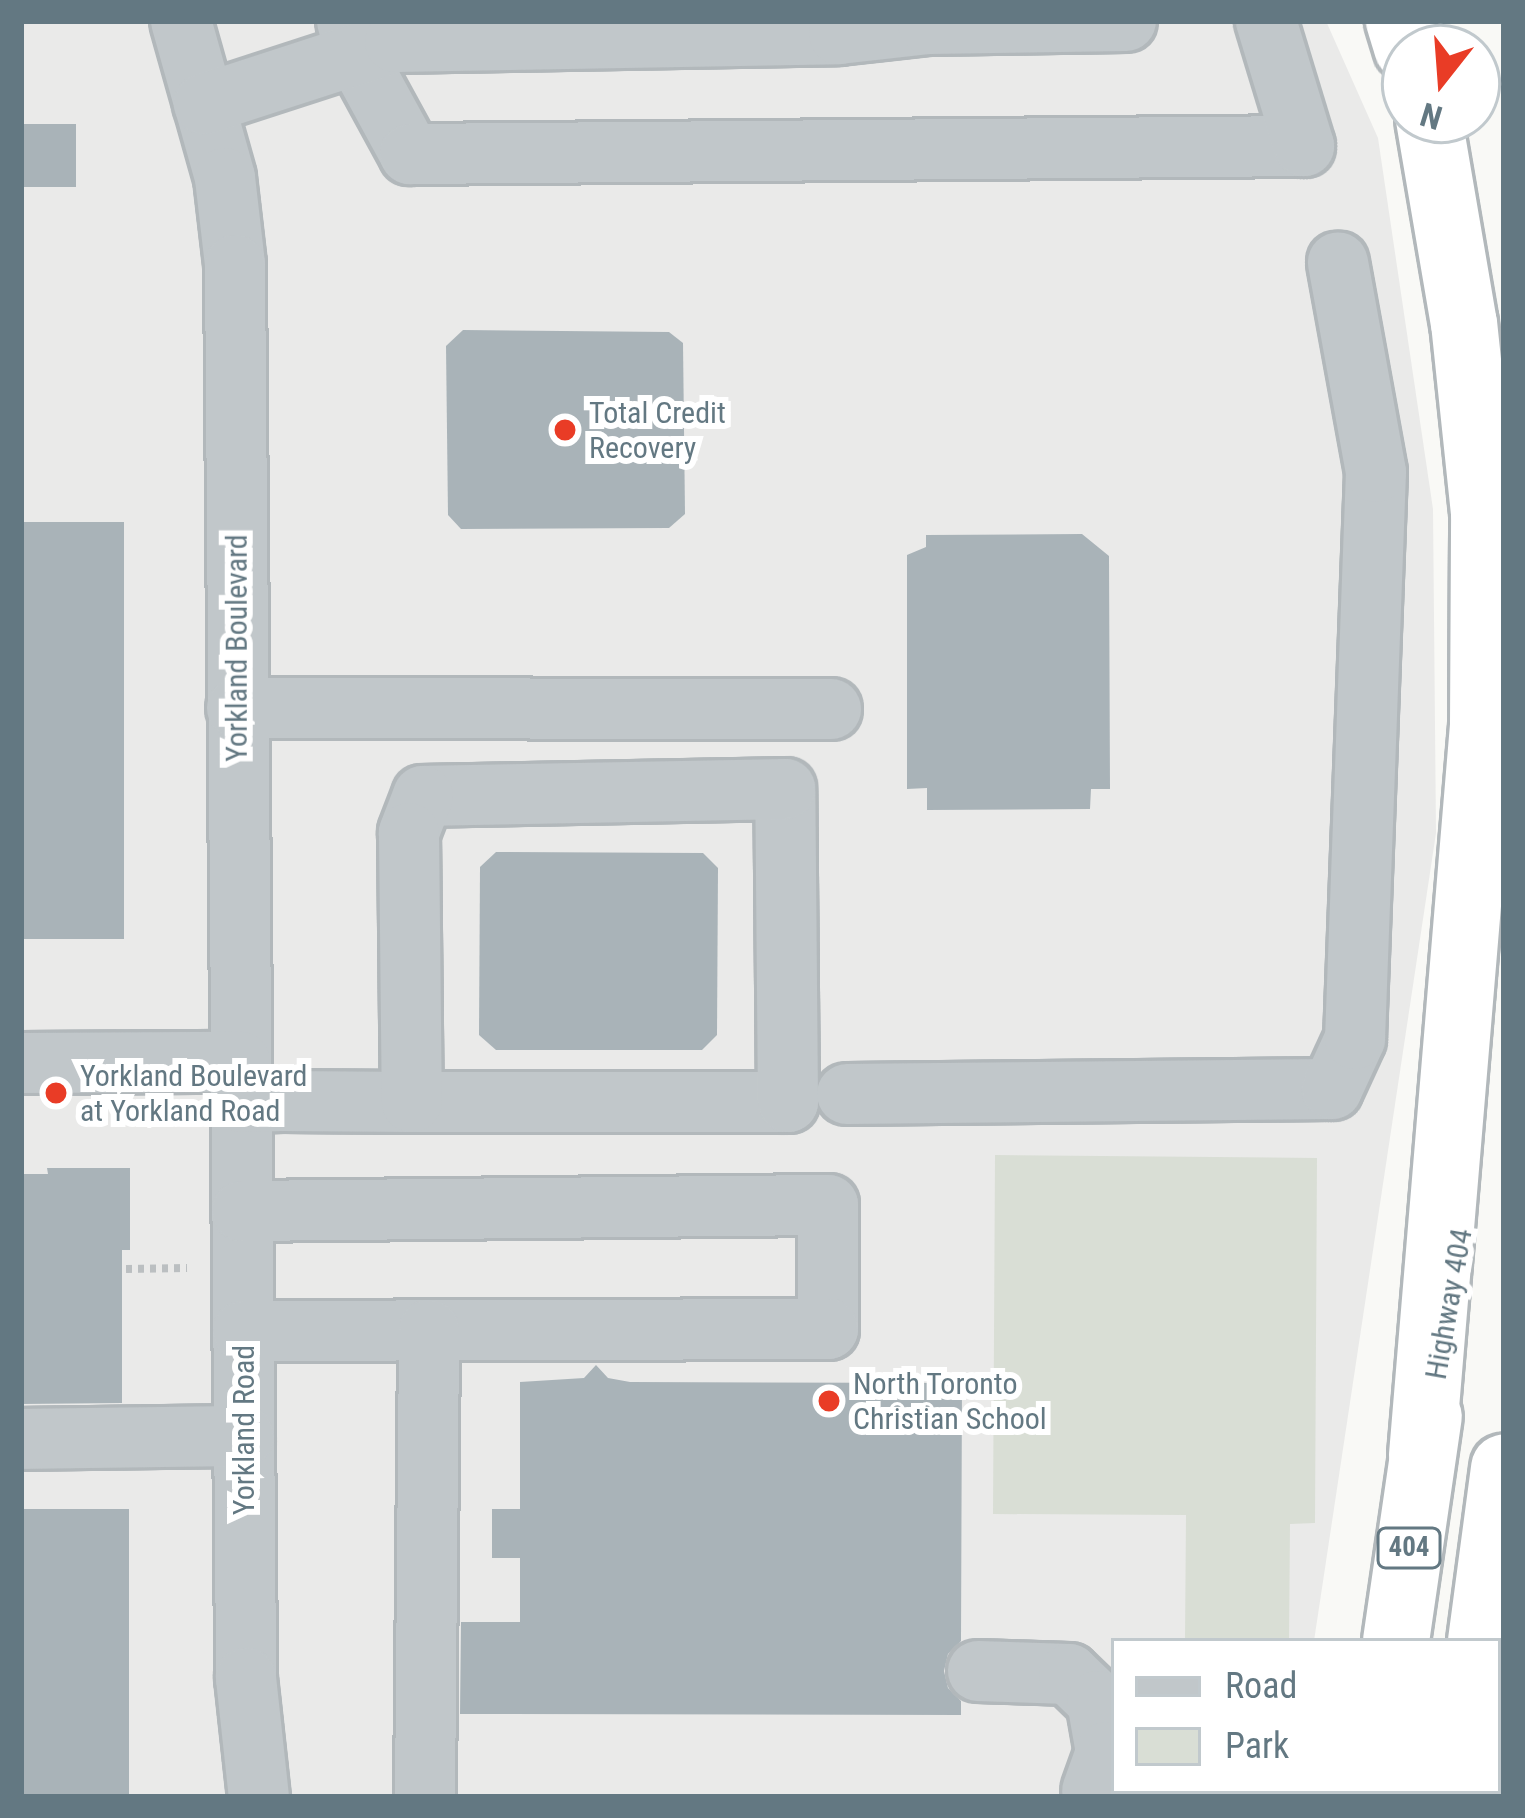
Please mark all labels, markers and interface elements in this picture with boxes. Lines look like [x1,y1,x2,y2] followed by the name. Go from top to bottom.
[1381,24,1501,144] north arrow
[1416,94,1447,138] text: N
[589,395,726,466] place label: Total Credit Recovery
[552,417,578,443] marker: Total Credit Recovery
[219,534,255,762] street label: Yorkland Boulevard
[80,1058,307,1128] place label: Yorkland Boulevard at Yorkland Road
[43,1080,69,1106] marker: Yorkland Boulevard at Yorkland Road
[1418,1226,1480,1382] street label: Highway 404
[226,1345,262,1515] street label: Yorkland Road
[853,1366,1047,1436] place label: North Toronto Christian School
[816,1388,842,1414] marker: North Toronto Christian School
[1376,1527,1442,1569] road number: 404
[1111,1638,1501,1794] legend
[1225,1665,1297,1707] text: Road
[1225,1725,1289,1767] text: Park

